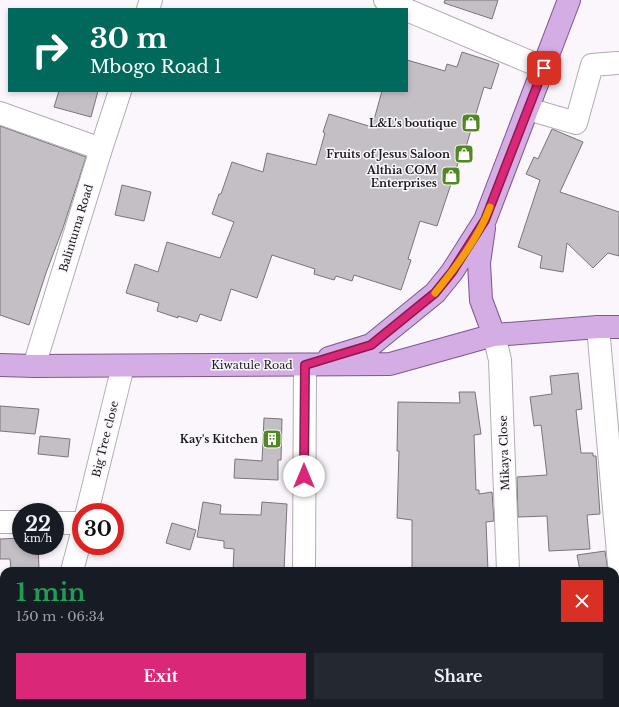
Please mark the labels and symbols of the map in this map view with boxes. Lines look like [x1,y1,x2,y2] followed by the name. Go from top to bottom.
[527,51,561,85] pin
[460,112,482,134] shop icon: L&L's boutique
[369,116,458,130] place label: L&L's boutique
[453,143,475,165] shop icon: Fruits of Jesus Saloon
[326,147,450,161] place label: Fruits of Jesus Saloon
[366,163,437,190] place label: Althia COM Enterprises
[440,165,462,187] shop icon: Althia COM Enterprises
[56,182,96,274] street label: Balintuma Road
[211,358,293,372] street label: Kiwatule Road
[89,399,121,479] street label: Big Tree close
[496,415,512,491] street label: Mikaya Close
[261,428,283,450] building icon: Kay's Kitchen
[180,432,258,446] place label: Kay's Kitchen
[283,455,325,497] position arrow
[72,503,124,555] speed limit sign: 30

